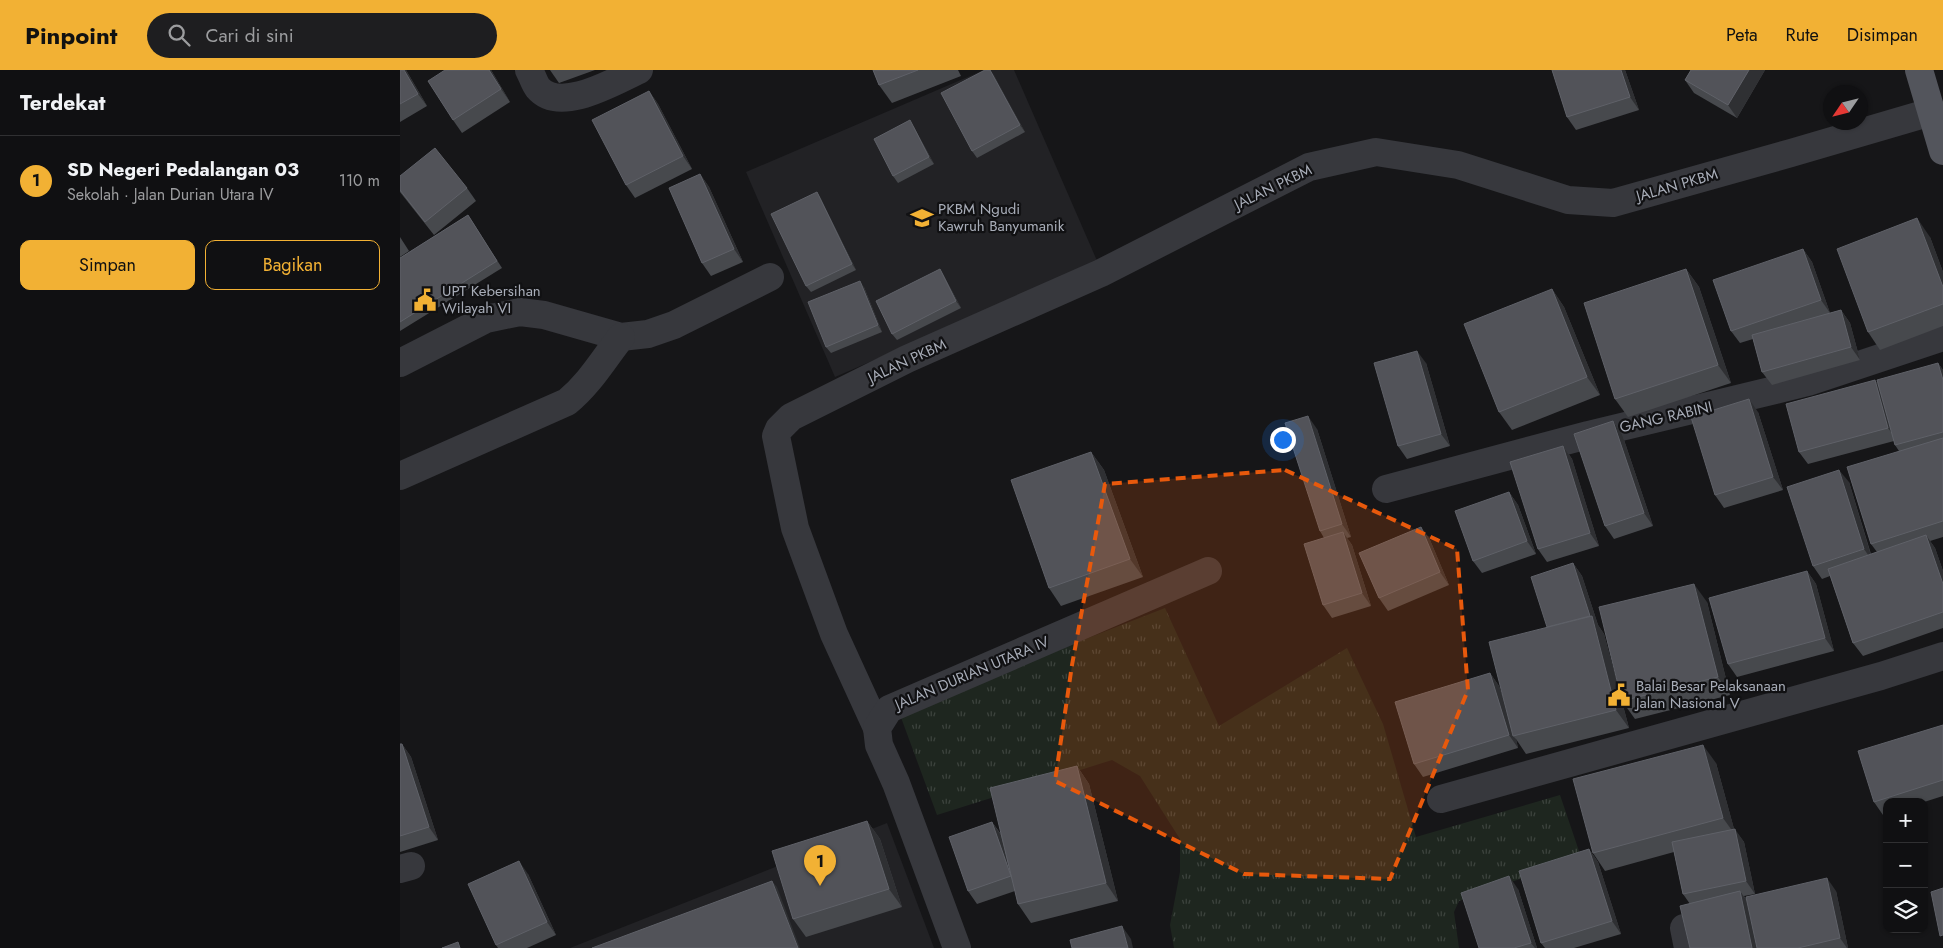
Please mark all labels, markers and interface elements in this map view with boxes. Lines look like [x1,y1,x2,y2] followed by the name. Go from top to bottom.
[147,13,497,58] search box
[25,18,117,53] text: Pinpoint
[165,21,193,49] icon: search
[205,22,294,49] text: Cari di sini
[1726,22,1758,48] text: Peta
[1786,22,1819,48] text: Rute
[1847,22,1918,48] text: Disimpan
[1823,85,1868,130] north arrow
[20,88,105,118] text: Terdekat
[67,156,299,183] text: SD Negeri Pedalangan 03
[1229,159,1316,216] street label: JALAN PKBM
[1632,163,1720,208] street label: JALAN PKBM
[32,169,40,192] text: 1
[339,169,380,192] text: 110 m
[67,183,274,206] text: Sekolah · Jalan Durian Utara IV
[938,198,1065,237] place label: PKBM Ngudi Kawruh Banyumanik
[909,205,935,231] school or university icon: PKBM Ngudi Kawruh Banyumanik
[20,240,195,290] button: Simpan
[205,240,380,290] button: Bagikan
[442,280,541,319] place label: UPT Kebersihan Wilayah VI
[412,287,438,313] public building icon: UPT Kebersihan Wilayah VI
[862,333,950,390] street label: JALAN PKBM
[1617,396,1715,438] street label: GANG RABINI
[1270,427,1296,453] your location
[890,630,1053,716] street label: JALAN DURIAN UTARA IV
[1634,675,1786,714] place label: Balai Besar Pelaksanaan Jalan Nasional V
[1606,682,1632,708] public building icon: Balai Besar Pelaksanaan Jalan Nasional V
[1883,798,1928,933] map controls
[1883,798,1928,843] button: +
[1883,843,1928,888] button: −
[804,845,836,886] pin: 1
[1883,888,1928,933] button: layers

